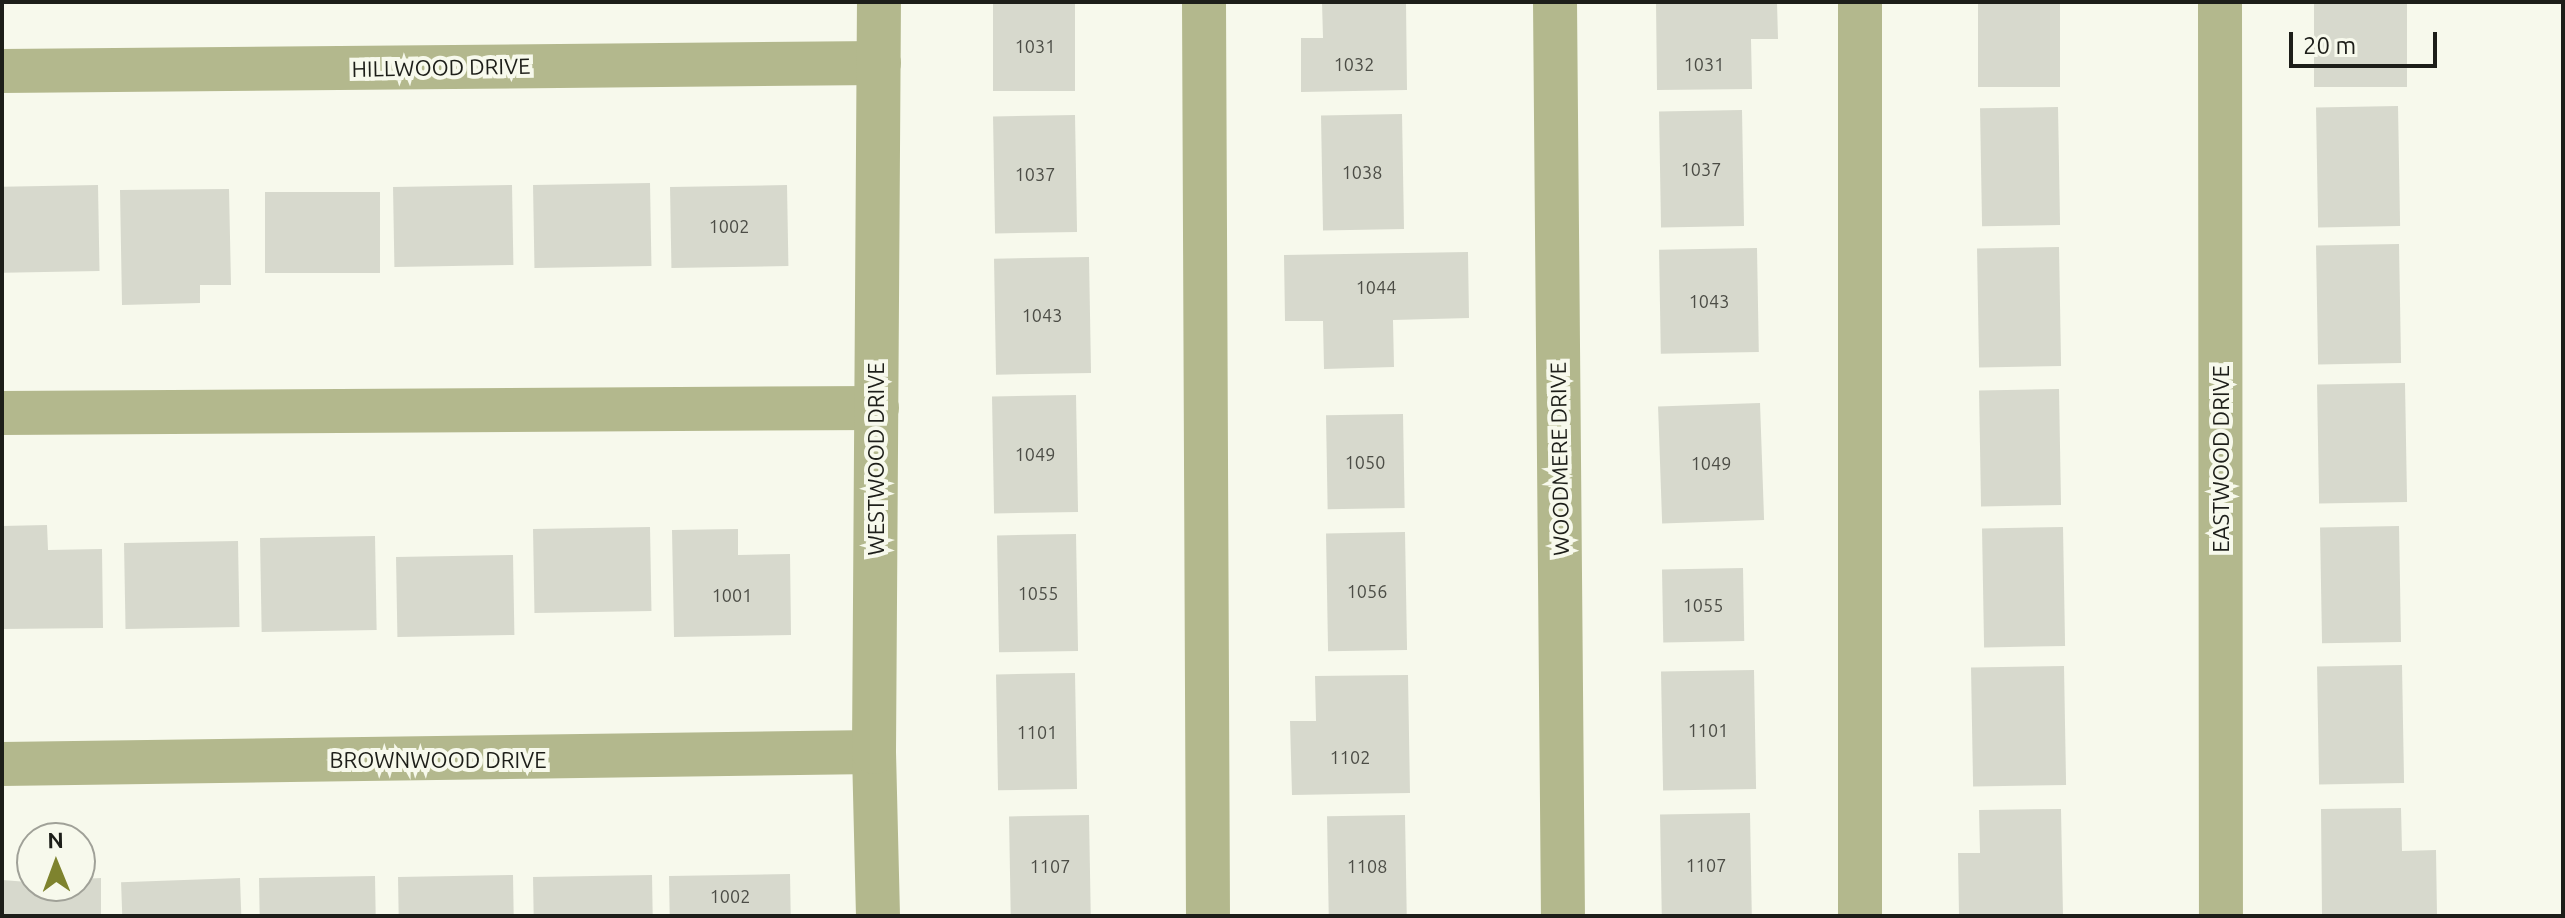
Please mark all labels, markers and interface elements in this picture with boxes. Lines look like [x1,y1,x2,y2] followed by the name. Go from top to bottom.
[2293,16,2441,66] scale bar
[2303,32,2356,59] text: 20 m
[1015,35,1055,57] house number: 1031
[351,52,531,82] street label: HILLWOOD DRIVE
[1334,53,1374,75] house number: 1032
[1684,53,1724,75] house number: 1031
[1681,158,1721,180] house number: 1037
[1342,161,1382,183] house number: 1038
[1015,163,1055,185] house number: 1037
[709,215,749,237] house number: 1002
[1356,276,1396,298] house number: 1044
[1689,290,1729,312] house number: 1043
[1022,304,1062,326] house number: 1043
[863,362,889,556] street label: WESTWOOD DRIVE
[1544,362,1574,556] street label: WOODMERE DRIVE
[2208,365,2234,553] street label: EASTWOOD DRIVE
[1015,443,1055,465] house number: 1049
[1345,451,1385,473] house number: 1050
[1691,452,1731,474] house number: 1049
[1347,580,1387,602] house number: 1056
[1018,582,1058,604] house number: 1055
[712,584,752,606] house number: 1001
[1683,594,1723,616] house number: 1055
[1688,719,1728,741] house number: 1101
[1017,721,1057,743] house number: 1101
[1330,746,1370,768] house number: 1102
[330,747,546,773] street label: BROWNWOOD DRIVE
[16,822,96,902] north arrow
[47,827,64,852] text: N
[1686,854,1726,876] house number: 1107
[1030,855,1070,877] house number: 1107
[1347,855,1387,877] house number: 1108
[710,885,750,907] house number: 1002

